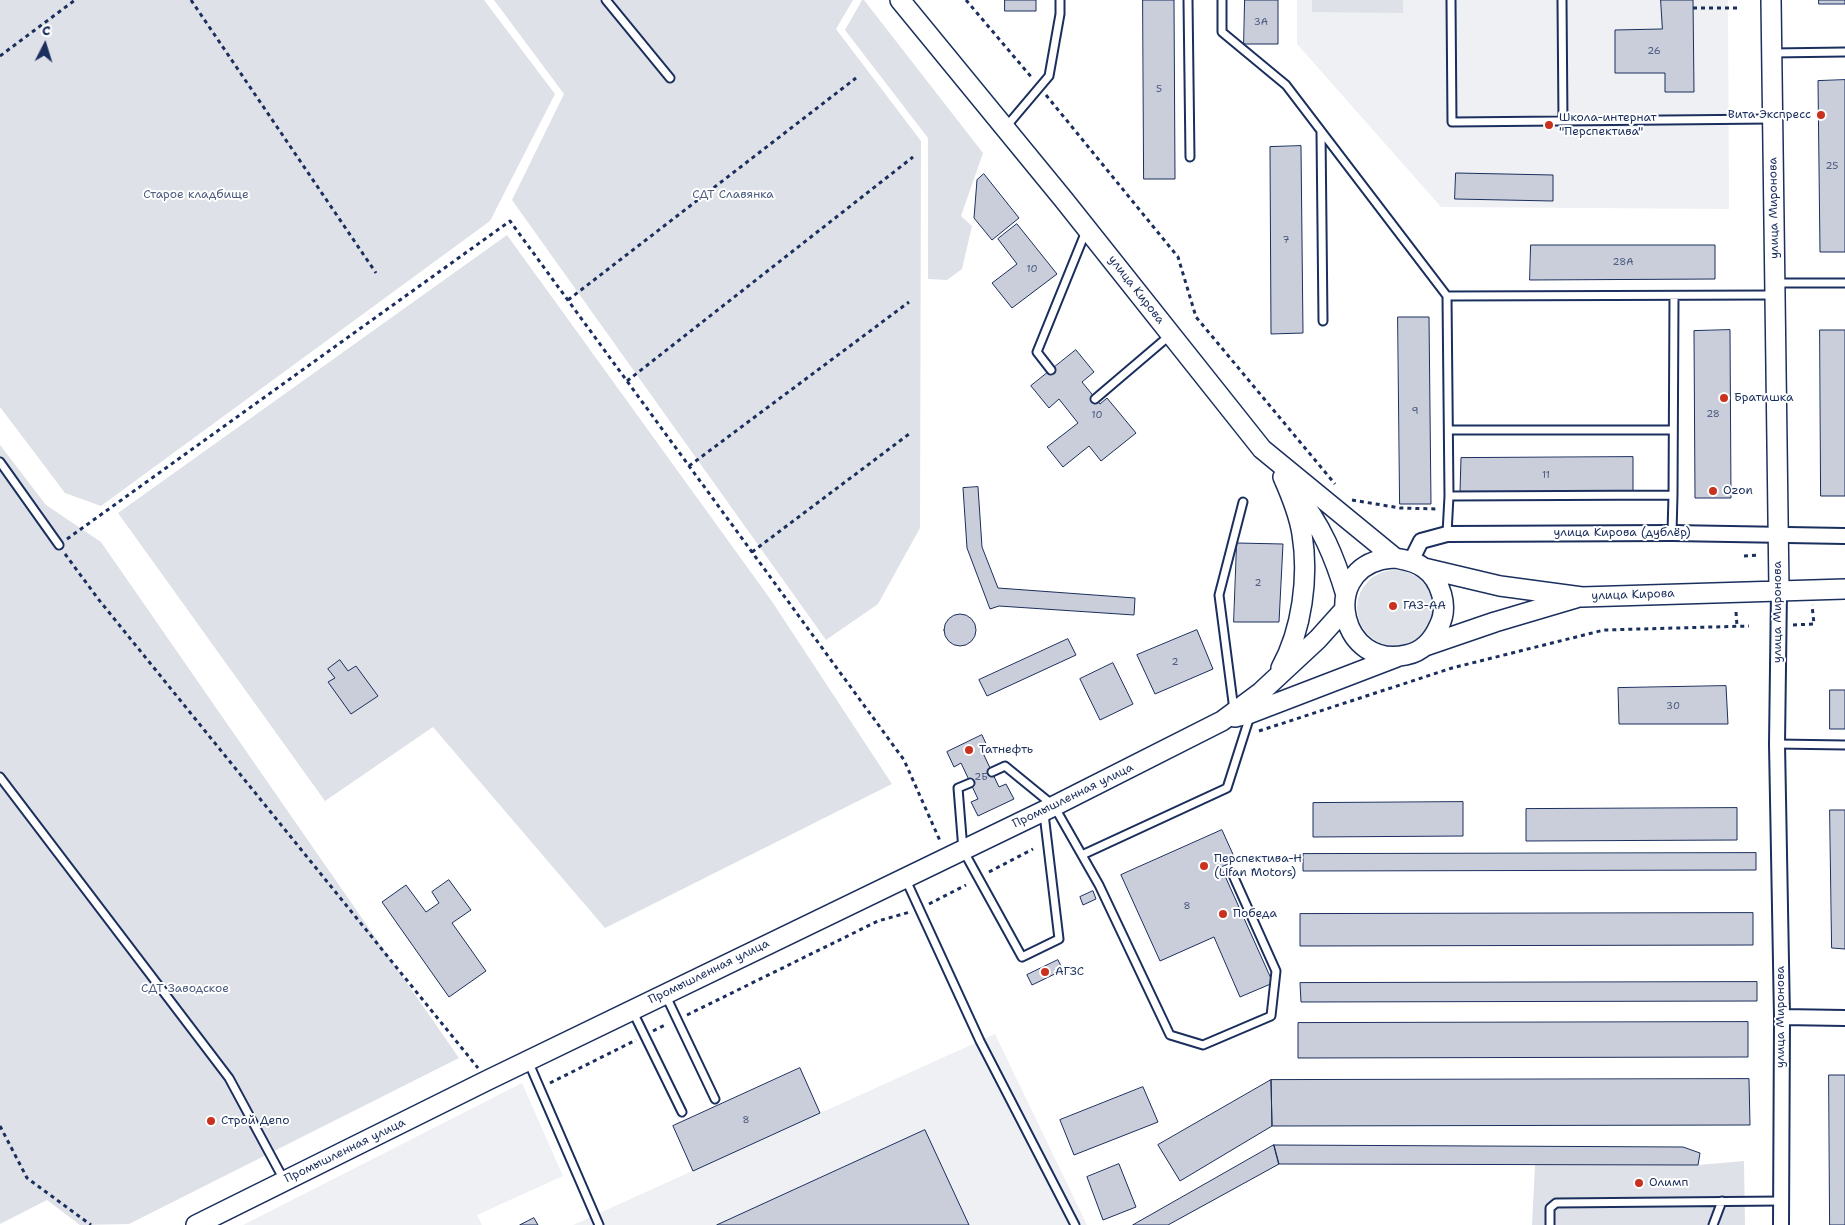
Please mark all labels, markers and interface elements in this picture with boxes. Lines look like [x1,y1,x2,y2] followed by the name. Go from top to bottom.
[1254,16,1268,28] house number: 3А
[20,20,70,70] north arrow
[41,21,51,39] text: С
[1647,45,1661,57] house number: 26
[1156,83,1162,95] house number: 5
[1728,108,1811,122] place label: Вита Экспресс
[1815,109,1827,121] marker: Вита Экспресс
[1559,111,1657,139] place label: Школа-интернат "Перспектива"
[1543,119,1555,131] marker: Школа-интернат "Перспектива"
[1766,157,1782,259] street label: улица Миронова
[1826,160,1838,172] house number: 25
[143,188,249,202] park label: Старое кладбище
[692,188,774,202] park label: СДТ Славянка
[1283,234,1289,246] house number: 7
[1105,253,1167,327] street label: улица Кирова
[1613,256,1633,268] house number: 28А
[1027,263,1037,275] house number: 10
[1734,391,1793,405] place label: Братишка
[1718,392,1730,404] marker: Братишка
[1412,405,1418,417] house number: 9
[1706,408,1720,420] house number: 28
[1092,409,1102,421] house number: 10
[1542,469,1550,481] house number: 11
[1723,484,1753,498] place label: Ozon
[1707,485,1719,497] marker: Ozon
[1553,526,1691,540] street label: улица Кирова (дублёр)
[1771,561,1785,663] street label: улица Миронова
[1255,577,1261,589] house number: 2
[1591,586,1675,604] street label: улица Кирова
[1403,599,1446,613] place label: ГАЗ-АА
[1387,600,1399,612] marker: ГАЗ-АА
[1172,656,1178,668] house number: 2
[1666,700,1680,712] house number: 30
[979,743,1033,757] place label: Татнефть
[963,744,975,756] marker: Татнефть
[1010,761,1136,831] street label: Промышленная улица
[974,771,988,783] house number: 2Б
[1214,852,1302,880] place label: Перспектива-Н (Lifan Motors)
[1198,860,1210,872] marker: Перспектива-Н (Lifan Motors)
[1184,900,1190,912] house number: 8
[1233,907,1277,921] place label: Победа
[1217,908,1229,920] marker: Победа
[646,937,772,1007] street label: Промышленная улица
[1055,965,1084,979] place label: АГЗС
[1039,966,1051,978] marker: АГЗС
[1774,966,1788,1068] street label: улица Миронова
[141,982,229,996] park label: СДТ Заводское
[221,1114,289,1128] place label: Строй Депо
[743,1114,749,1126] house number: 8
[205,1115,217,1127] marker: Строй Депо
[282,1116,408,1186] street label: Промышленная улица
[1649,1176,1688,1190] place label: Олимп
[1633,1177,1645,1189] marker: Олимп

